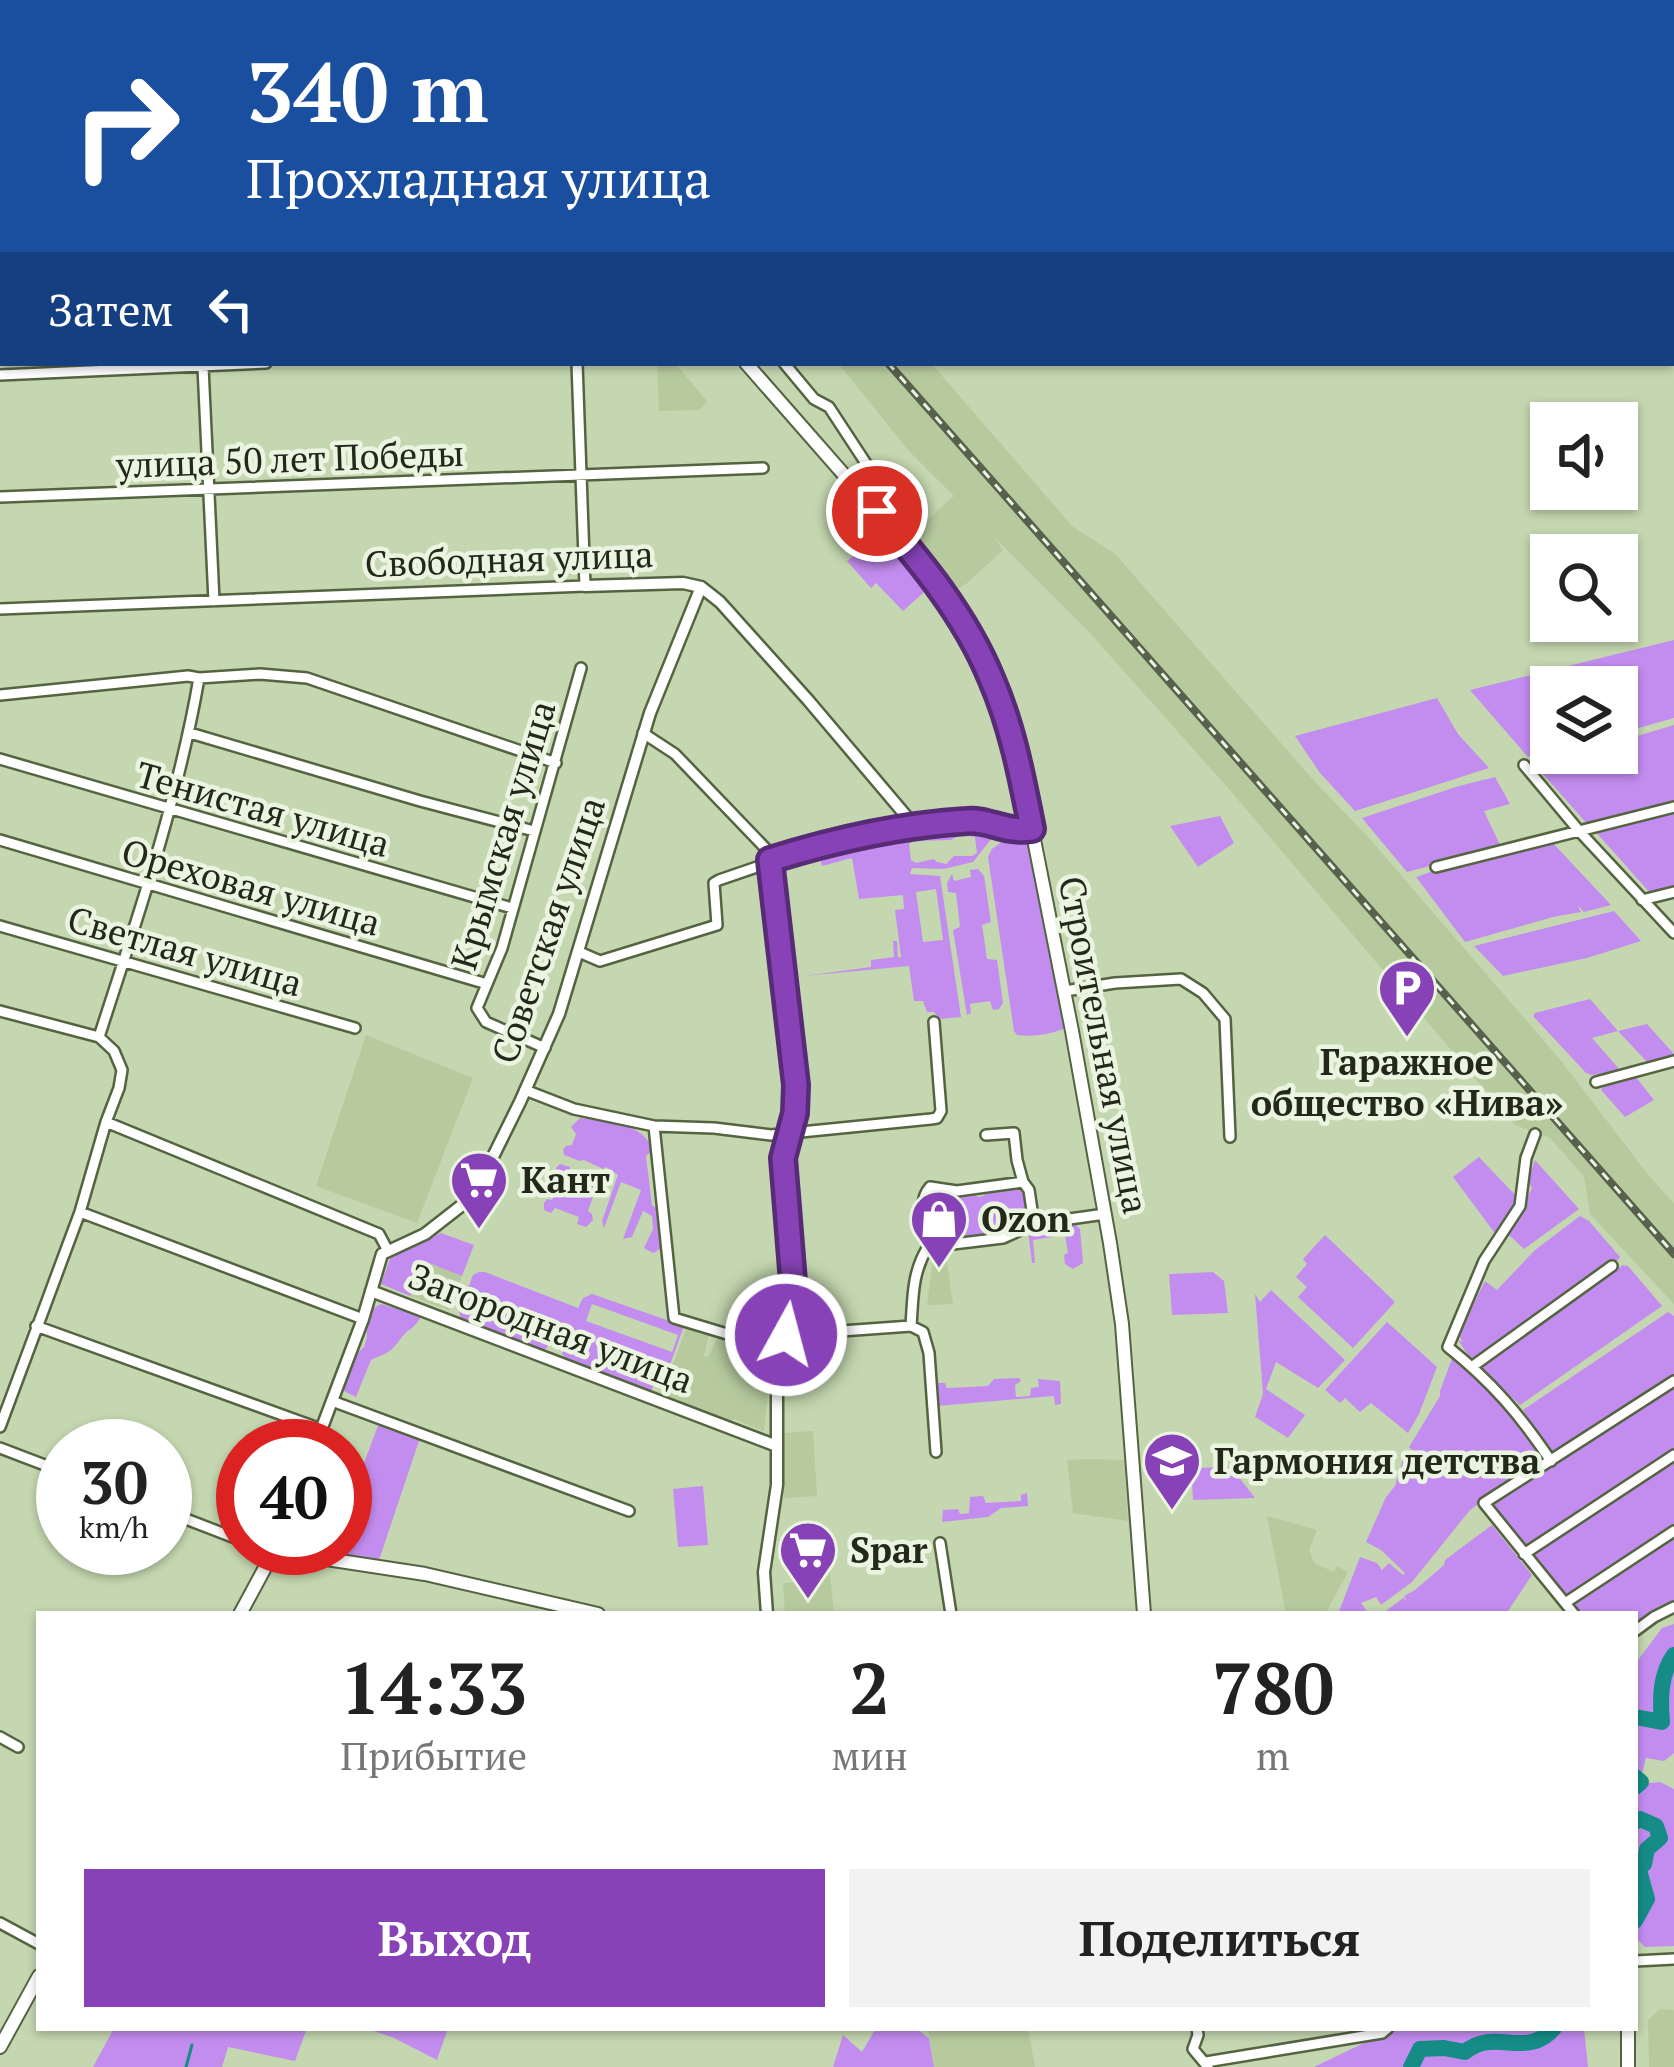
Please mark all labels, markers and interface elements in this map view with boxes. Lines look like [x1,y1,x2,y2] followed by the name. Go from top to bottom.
[246,35,489,146] text: 340 m
[48,48,204,204] icon: right
[246,142,711,213] text: Прохладная улица
[198,276,264,342] icon: left
[48,279,174,339] text: Затем
[1530,402,1638,774] map controls
[1530,402,1638,510] button: sound
[114,429,465,488] street label: улица 50 лет Победы
[826,460,928,562] pin
[844,478,910,544] icon: arrive
[364,530,654,587] street label: Свободная улица
[1530,534,1638,642] button: search
[1530,666,1638,774] button: layers
[439,695,566,975] street label: Крымская улица
[131,750,395,867] street label: Тенистая улица
[480,790,615,1069] street label: Советская улица
[116,827,386,946] street label: Ореховая улица
[1049,872,1160,1218] street label: Строительная улица
[63,895,308,1006] street label: Светлая улица
[1376,957,1438,1039] parking icon: Гаражное общество «Нива»
[1251,1038,1563,1126] place label: Гаражное общество «Нива»
[448,1149,510,1231] supermarket icon: Кант
[521,1156,610,1203] place label: Кант
[908,1188,970,1270] shop icon: Ozon
[981,1195,1070,1242] place label: Ozon
[402,1252,700,1403] street label: Загородная улица
[723,1272,849,1398] position arrow
[216,1419,372,1575] speed limit sign: 40
[1141,1430,1203,1512] school or university icon: Гармония детства
[1214,1437,1540,1484] place label: Гармония детства
[80,1442,148,1521] text: 30
[79,1507,149,1547] text: km/h
[777,1519,839,1601] supermarket icon: Spar
[850,1526,928,1573] place label: Spar
[340,1639,527,1735] text: 14:33
[849,1639,890,1735] text: 2
[1212,1639,1334,1735] text: 780
[340,1729,527,1781] text: Прибытие
[831,1729,908,1781] text: мин
[1256,1729,1290,1781] text: m
[84,1869,825,2007] button: Выход
[849,1869,1590,2007] button: Поделиться

